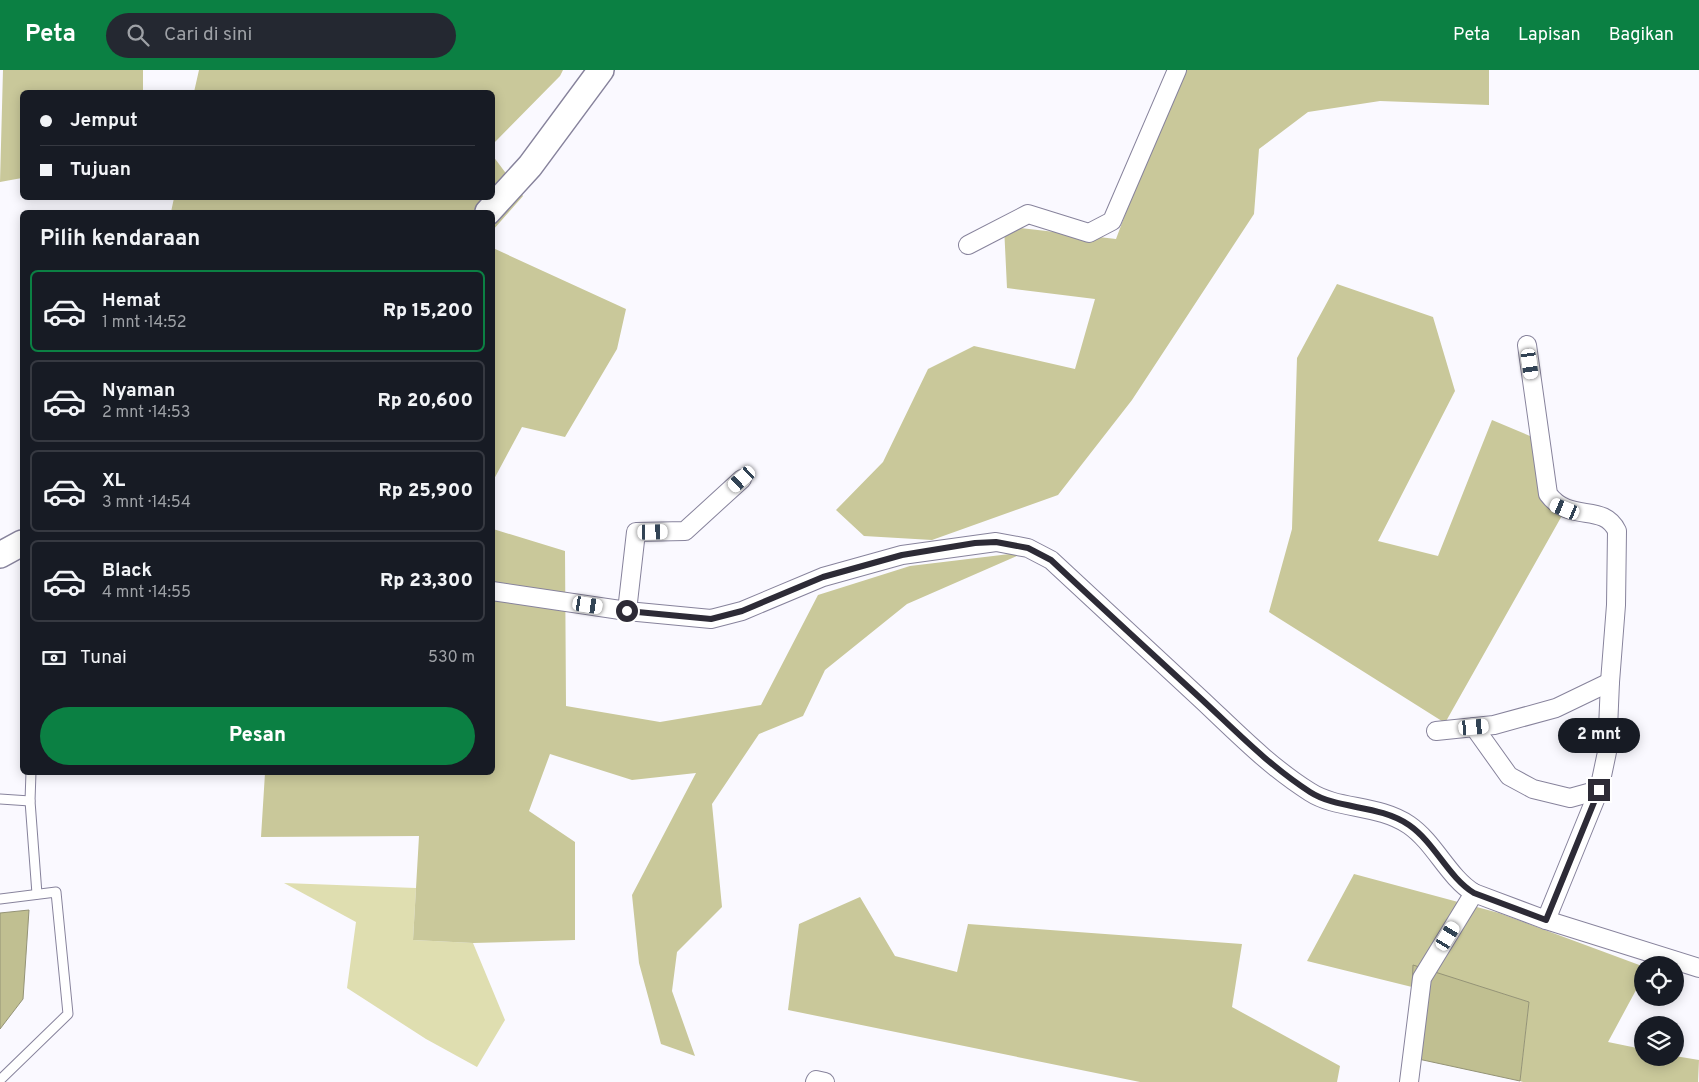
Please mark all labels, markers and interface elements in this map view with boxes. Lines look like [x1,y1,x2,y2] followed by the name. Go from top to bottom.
[106,13,456,58] search box
[25,20,76,50] text: Peta
[124,21,152,49] icon: search
[164,23,252,47] text: Cari di sini
[1453,24,1490,47] text: Peta
[1518,24,1581,47] text: Lapisan
[1609,24,1674,47] text: Bagikan
[70,109,138,133] text: Jemput
[70,158,131,182] text: Tujuan
[40,226,200,253] text: Pilih kendaraan
[42,289,87,334] icon: car
[102,289,161,313] text: Hemat
[383,299,473,323] text: Rp 15,200
[102,313,187,333] text: 1 mnt · 14:52
[1520,348,1539,380] car
[42,379,87,424] icon: car
[102,379,175,403] text: Nyaman
[378,389,473,413] text: Rp 20,600
[102,403,190,423] text: 2 mnt · 14:53
[725,463,758,495] car
[42,469,87,514] icon: car
[102,469,125,493] text: XL
[379,479,473,503] text: Rp 25,900
[102,493,191,513] text: 3 mnt · 14:54
[1548,496,1581,522] car
[637,524,668,540] car
[42,559,87,604] icon: car
[102,559,152,583] text: Black
[380,569,473,593] text: Rp 23,300
[102,583,191,603] text: 4 mnt · 14:55
[572,595,603,615] car
[616,600,638,622] route start
[40,644,68,672] icon: cash
[80,646,127,670] text: Tunai
[428,648,475,668] text: 530 m
[40,707,475,765] button: Pesan
[1458,718,1489,736] car
[1558,718,1640,752] callout: 2 mnt
[1577,725,1621,745] text: 2 mnt
[1588,779,1610,801] route end
[1433,919,1462,953] car
[1634,956,1684,1066] map controls
[1634,956,1684,1006] button: locate
[1634,1016,1684,1066] button: layers

